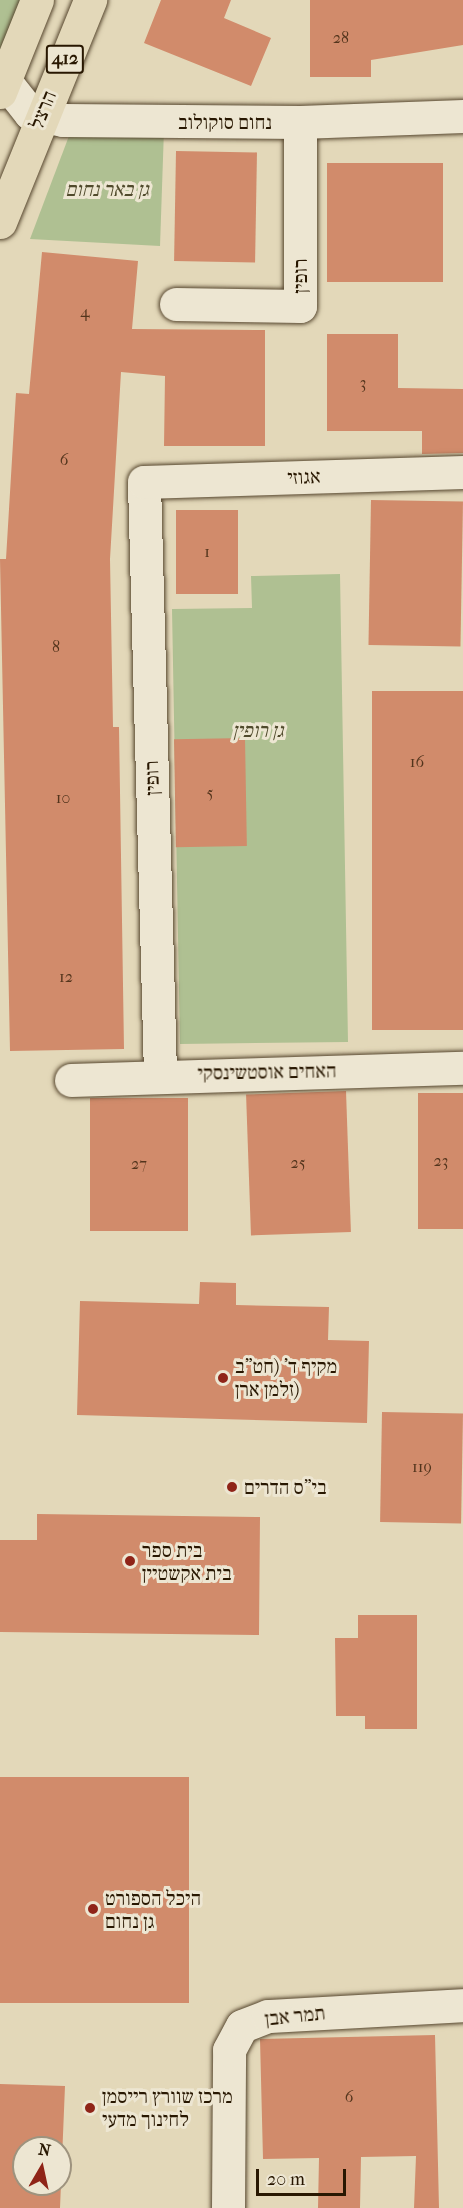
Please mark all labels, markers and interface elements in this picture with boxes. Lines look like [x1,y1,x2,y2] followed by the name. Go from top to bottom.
[333,28,349,48] house number: 28
[46,44,84,74] road number: 412
[24,87,62,133] street label: הרצל
[178,110,272,134] street label: נחום סוקולוב
[65,177,149,201] park label: גן באר נחום
[288,258,312,294] street label: רופין
[80,302,90,322] house number: 4
[360,373,366,393] house number: 3
[60,450,68,470] house number: 6
[287,464,321,490] street label: אגוזי
[204,542,210,562] house number: 1
[52,637,60,657] house number: 8
[233,718,283,742] park label: גן רופין
[410,752,424,772] house number: 16
[139,760,165,796] street label: רופין
[207,783,213,803] house number: 5
[56,788,70,808] house number: 10
[59,967,73,987] house number: 12
[197,1059,337,1085] street label: האחים אוסטשינסקי
[434,1151,448,1171] house number: 23
[290,1153,306,1173] house number: 25
[131,1154,147,1174] house number: 27
[235,1354,337,1401] place label: מקיף ד' (חט"ב זלמן ארן)
[216,1371,230,1385] marker: מקיף ד' (חט"ב זלמן ארן)
[412,1457,432,1477] house number: 119
[244,1475,327,1499] place label: בי"ס הדרים
[225,1480,239,1494] marker: בי"ס הדרים
[142,1538,232,1585] place label: בית ספר בית אקשטיין
[123,1554,137,1568] marker: בית ספר בית אקשטיין
[105,1886,201,1933] place label: היכל הספורט גן נחום
[86,1902,100,1916] marker: היכל הספורט גן נחום
[264,2001,326,2031] street label: תמר אבן
[102,2084,233,2131] place label: מרכז שוורץ רייסמן לחינוך מדעי
[345,2087,353,2107] house number: 6
[83,2101,97,2115] marker: מרכז שוורץ רייסמן לחינוך מדעי
[12,2136,72,2196] north arrow
[37,2139,52,2160] text: N
[259,2157,349,2195] scale bar
[267,2169,305,2190] text: 20 m

